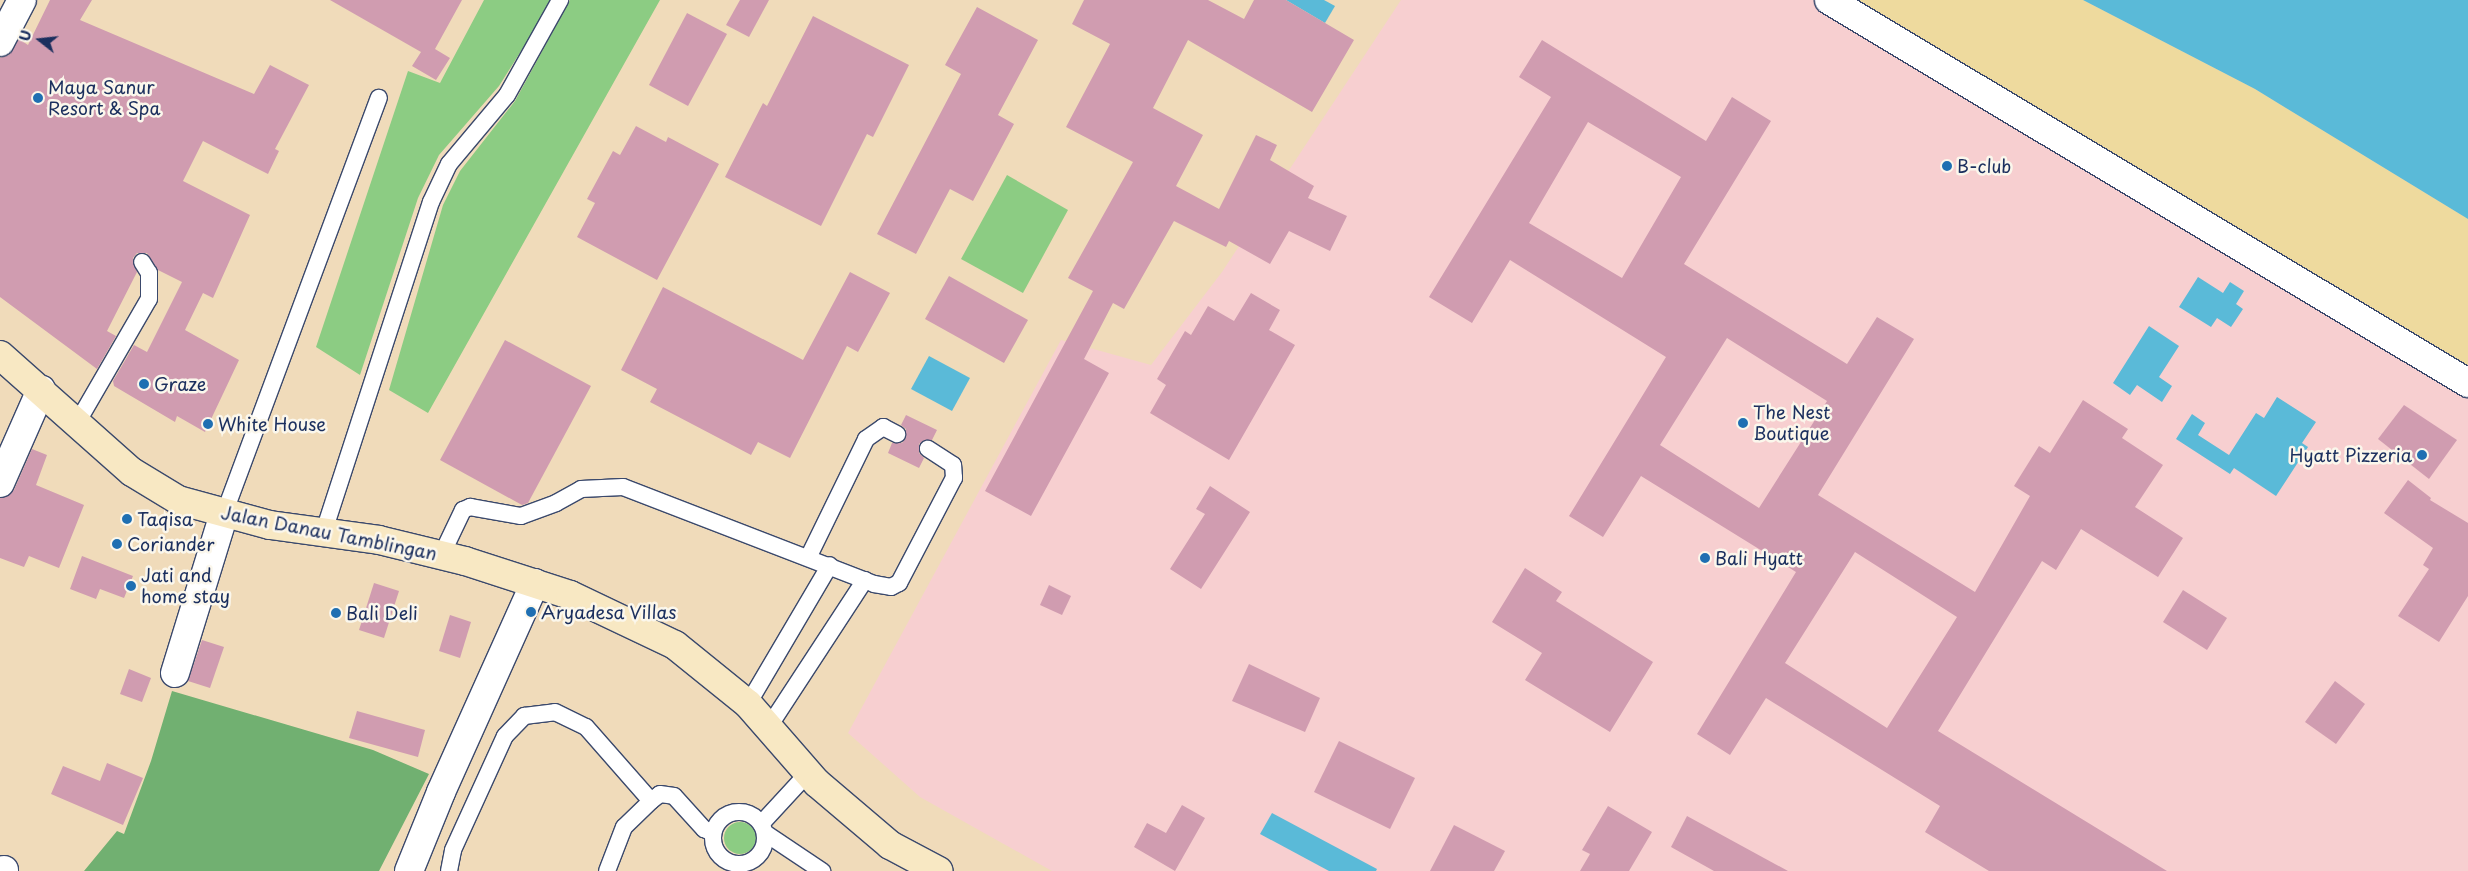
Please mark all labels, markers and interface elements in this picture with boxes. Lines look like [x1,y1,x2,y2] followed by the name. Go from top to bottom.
[15,15,65,65] north arrow
[14,28,37,44] text: U
[48,77,162,120] place label: Maya Sanur Resort & Spa
[32,92,44,104] marker: Maya Sanur Resort & Spa
[1957,155,2011,177] place label: B-club
[1941,160,1953,172] marker: B-club
[154,373,206,395] place label: Graze
[138,378,150,390] marker: Graze
[1753,402,1830,444] place label: The Nest Boutique
[218,413,327,435] place label: White House
[1737,417,1749,429] marker: The Nest Boutique
[202,418,214,430] marker: White House
[2290,444,2412,466] place label: Hyatt Pizzeria
[2416,449,2428,461] marker: Hyatt Pizzeria
[220,502,438,564] street label: Jalan Danau Tamblingan
[137,508,193,530] place label: Taqisa
[121,513,133,525] marker: Taqisa
[127,533,214,555] place label: Coriander
[111,538,123,550] marker: Coriander
[1715,547,1804,569] place label: Bali Hyatt
[1699,552,1711,564] marker: Bali Hyatt
[141,565,231,608] place label: Jati and home stay
[125,580,137,592] marker: Jati and home stay
[541,601,677,623] place label: Aryadesa Villas
[346,602,419,624] place label: Bali Deli
[525,606,537,618] marker: Aryadesa Villas
[330,607,342,619] marker: Bali Deli

